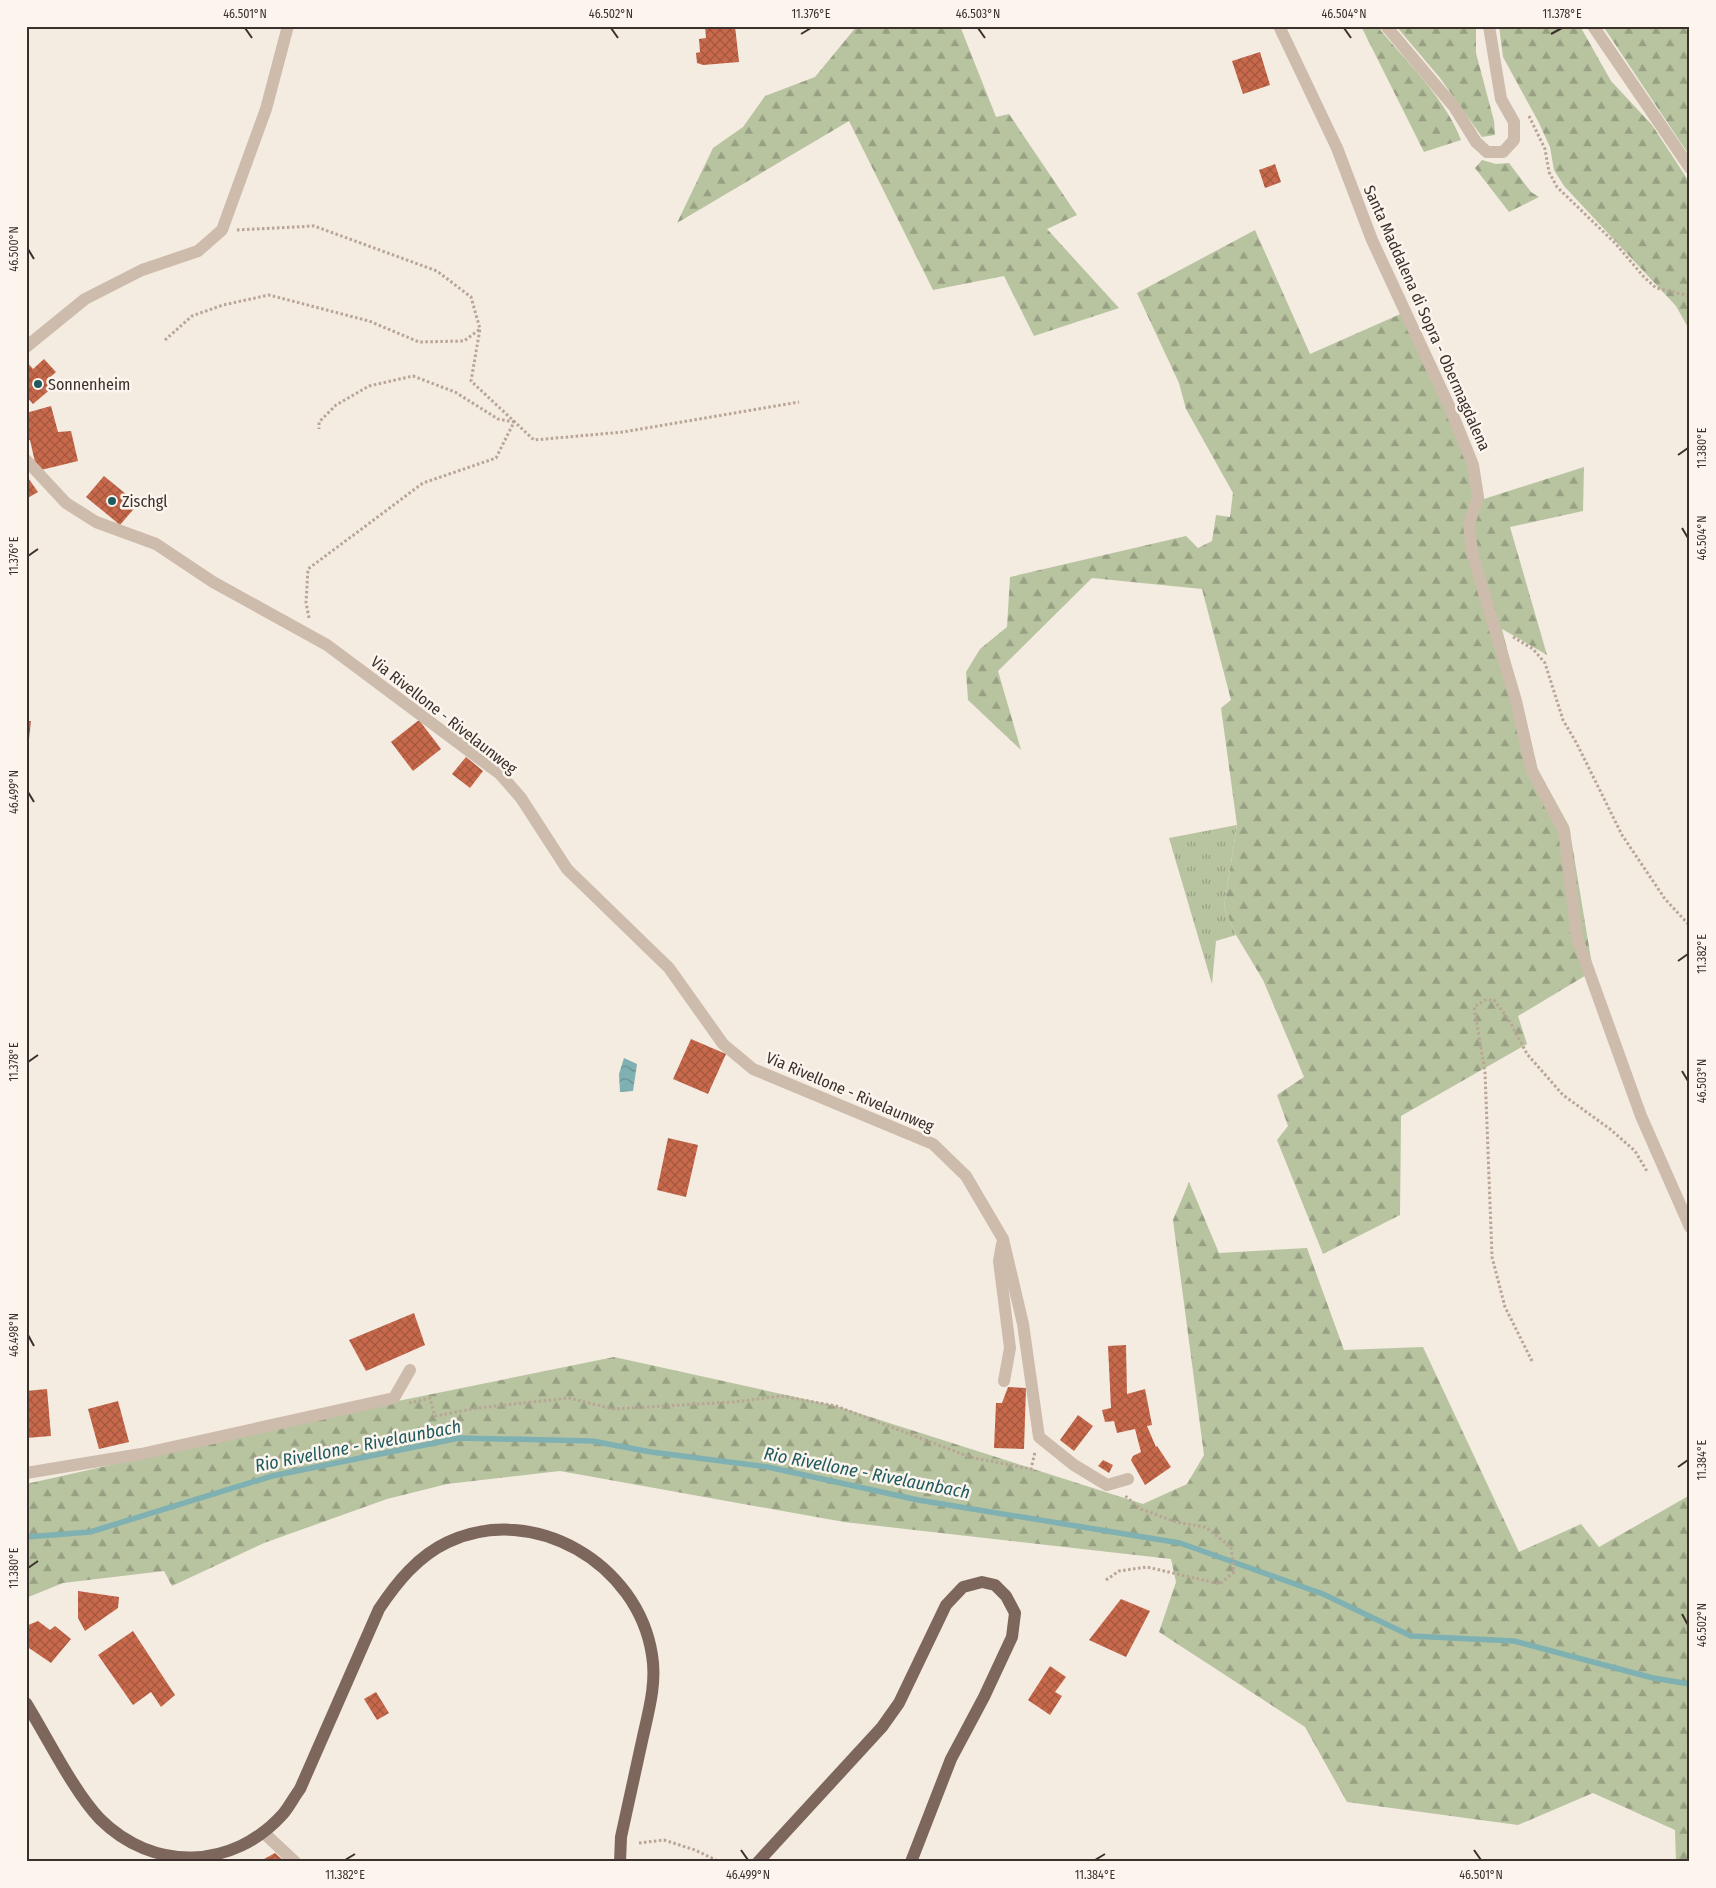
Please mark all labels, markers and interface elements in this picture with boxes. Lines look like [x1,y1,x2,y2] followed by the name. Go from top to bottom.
[223,7,267,21] text: 46.501°N
[589,7,633,21] text: 46.502°N
[792,7,831,21] text: 11.376°E
[956,7,1000,21] text: 46.503°N
[1322,7,1366,21] text: 46.504°N
[1542,7,1582,21] text: 11.378°E
[1360,182,1494,454] street label: Santa Maddalena di Sopra - Obermagdalena
[7,226,21,272] text: 46.500°N
[48,375,130,394] place label: Sonnenheim
[32,378,44,390] marker: Sonnenheim
[1695,427,1709,468] text: 11.380°E
[122,492,167,511] place label: Zischgl
[106,495,118,507] marker: Zischgl
[1695,516,1709,560] text: 46.504°N
[7,536,21,575] text: 11.376°E
[367,652,521,778] street label: Via Rivellone - Rivelaunweg
[7,770,21,814] text: 46.499°N
[1695,934,1709,974] text: 11.382°E
[7,1042,21,1082] text: 11.378°E
[763,1048,937,1136] street label: Via Rivellone - Rivelaunweg
[1695,1059,1709,1103] text: 46.503°N
[7,1313,21,1357] text: 46.498°N
[253,1415,463,1477] water label: Rio Rivellone - Rivelaunbach
[1695,1439,1709,1480] text: 11.384°E
[762,1442,972,1504] water label: Rio Rivellone - Rivelaunbach
[7,1547,21,1588] text: 11.380°E
[1695,1603,1709,1647] text: 46.502°N
[325,1868,365,1882] text: 11.382°E
[726,1868,770,1882] text: 46.499°N
[1075,1868,1116,1882] text: 11.384°E
[1459,1868,1503,1882] text: 46.501°N

